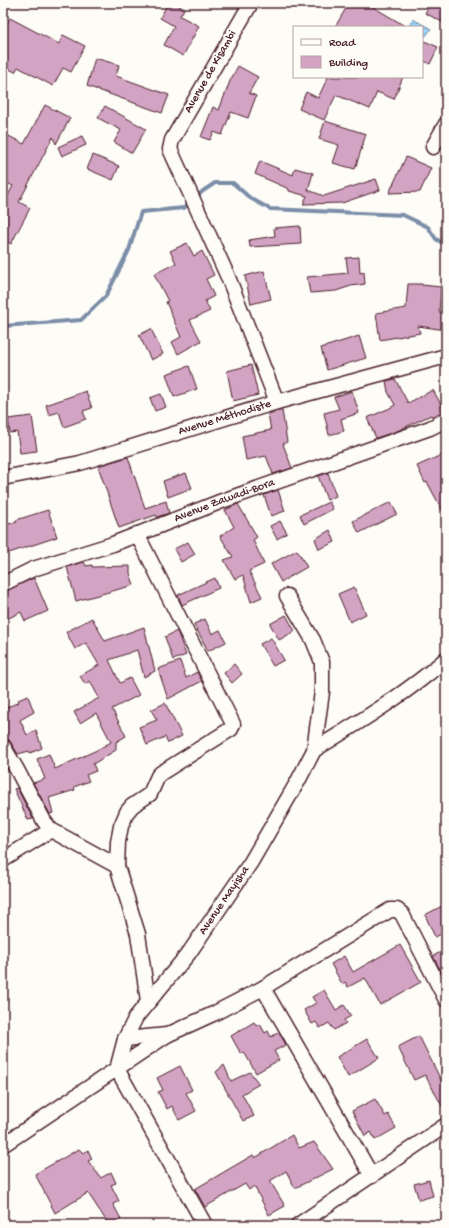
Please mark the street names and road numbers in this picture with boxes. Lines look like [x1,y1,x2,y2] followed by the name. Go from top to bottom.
[182,28,240,116] street label: Avenue de Kisambi
[177,397,274,439] street label: Avenue Méthodiste
[172,476,277,526] street label: Avenue Zawadi-Bora
[196,863,253,938] street label: Avenue Mayisha

